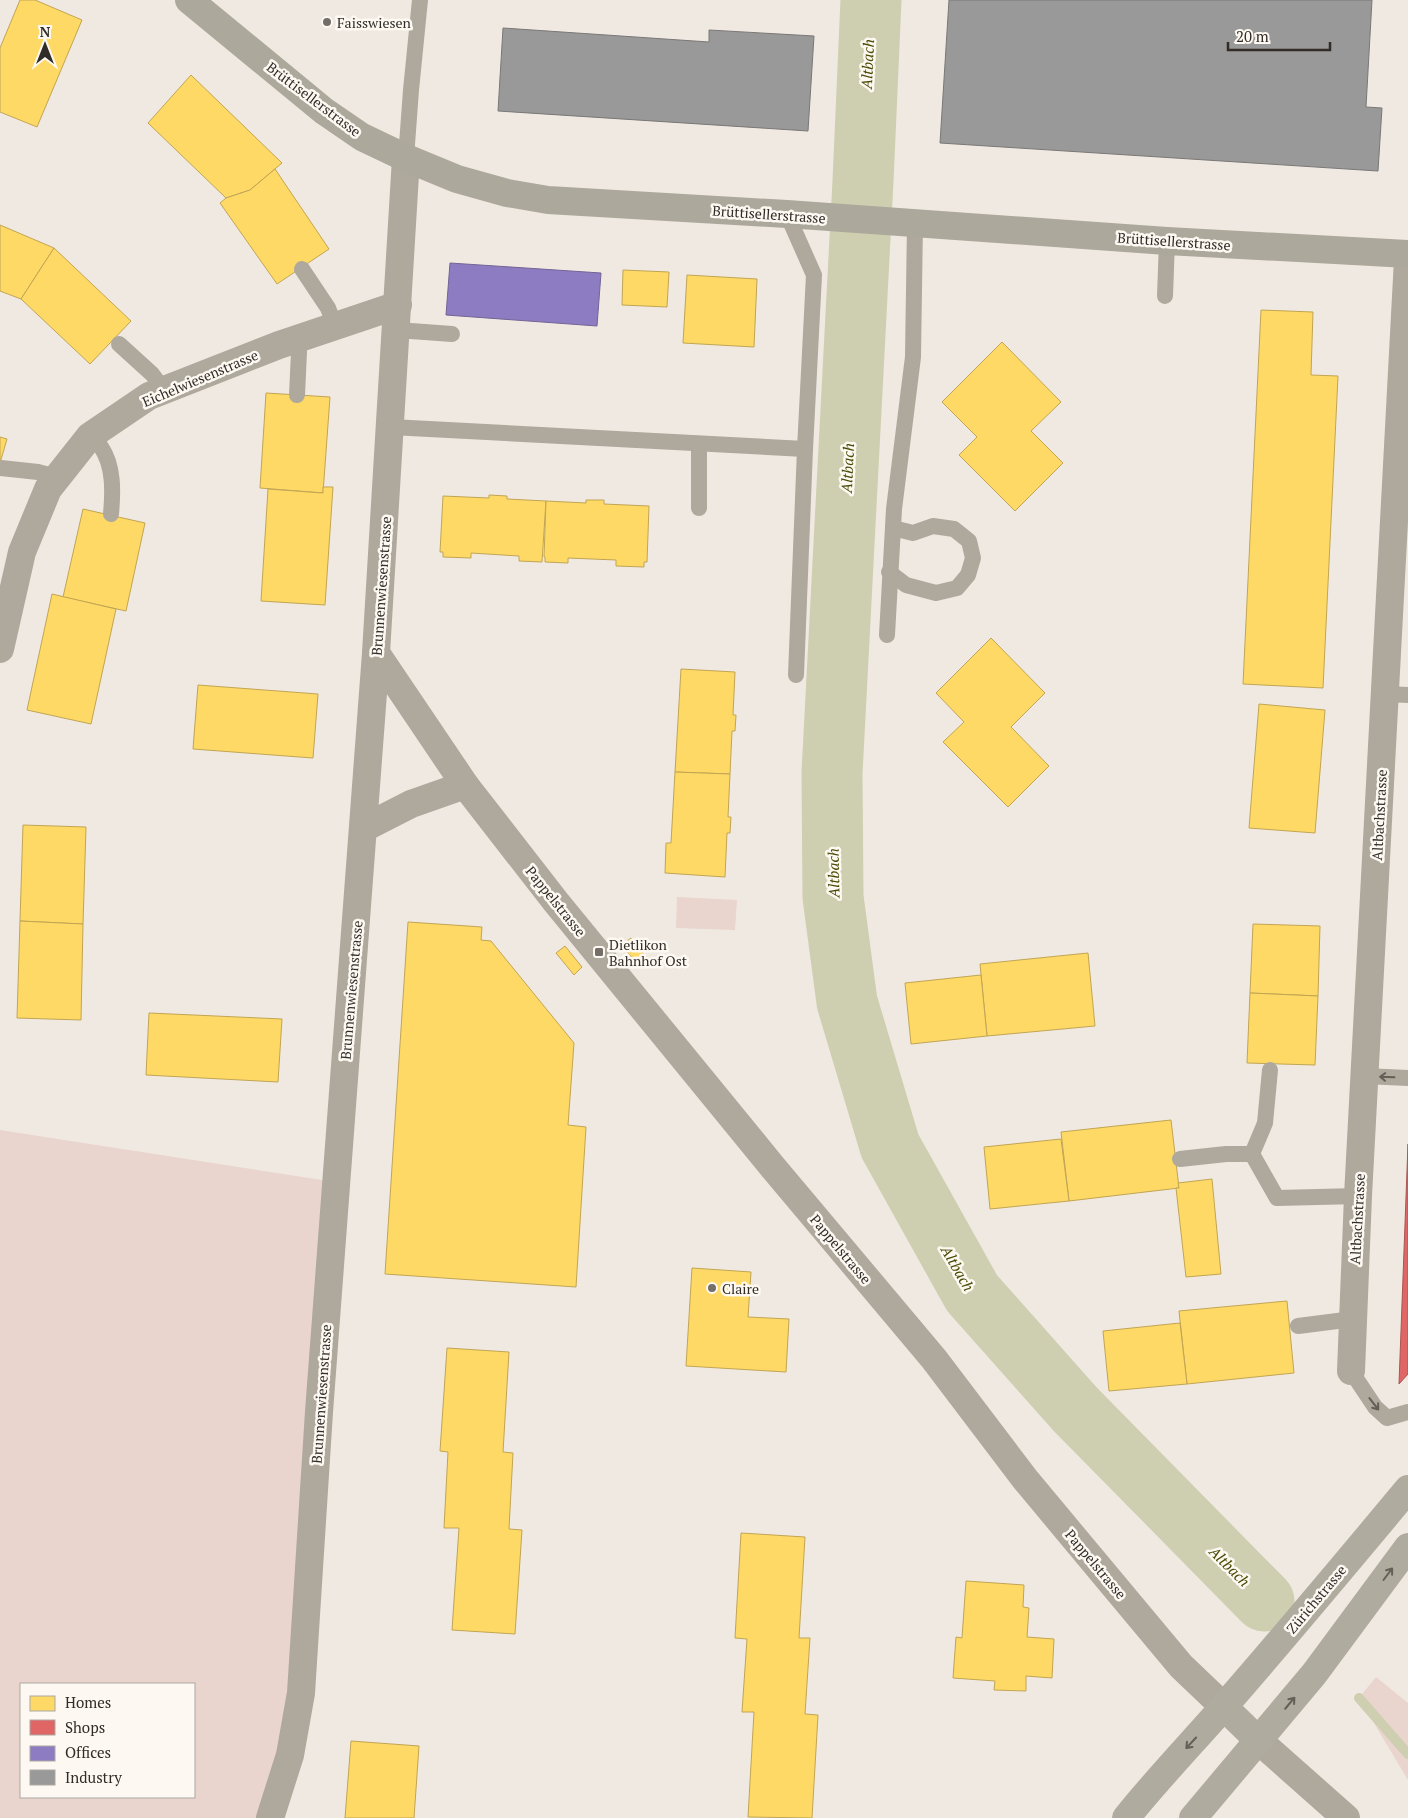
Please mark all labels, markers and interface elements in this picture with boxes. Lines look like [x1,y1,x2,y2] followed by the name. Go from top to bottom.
[337,13,412,32] place label: Faisswiesen
[321,16,333,28] marker: Faisswiesen
[20,20,70,70] north arrow
[1228,20,1330,52] scale bar
[40,22,51,41] text: N
[1236,26,1269,46] text: 20 m
[856,39,878,90] water label: Altbach
[263,57,365,141] street label: Brüttisellerstrasse
[712,201,826,227] street label: Brüttisellerstrasse
[1117,228,1231,254] street label: Brüttisellerstrasse
[139,345,261,411] street label: Eichelwiesenstrasse
[836,443,858,494] water label: Altbach
[367,516,395,656] street label: Brunnenwiesenstrasse
[1367,769,1391,861] street label: Altbachstrasse
[823,848,843,899] water label: Altbach
[522,862,590,940] street label: Pappelstrasse
[335,920,367,1060] street label: Brunnenwiesenstrasse
[609,935,688,970] place label: Dietlikon Bahnhof Ost
[593,946,605,958] marker: Dietlikon Bahnhof Ost
[1379,1072,1395,1081] one-way arrow
[1345,1173,1369,1265] street label: Altbachstrasse
[806,1210,876,1288] street label: Pappelstrasse
[936,1241,979,1295] water label: Altbach
[722,1279,759,1298] place label: Claire
[706,1282,718,1294] marker: Claire
[307,1324,335,1464] street label: Brunnenwiesenstrasse
[1368,1398,1379,1411] one-way arrow
[1061,1525,1131,1603] street label: Pappelstrasse
[1205,1541,1255,1591] water label: Altbach
[1282,1561,1350,1637] street label: Zürichstrasse
[1383,1567,1393,1581] one-way arrow
[20,1683,195,1798] legend
[65,1692,111,1712] text: Homes
[1284,1696,1295,1709] one-way arrow
[65,1717,105,1737] text: Shops
[1185,1737,1196,1750] one-way arrow
[65,1742,111,1762] text: Offices
[65,1767,122,1787] text: Industry

